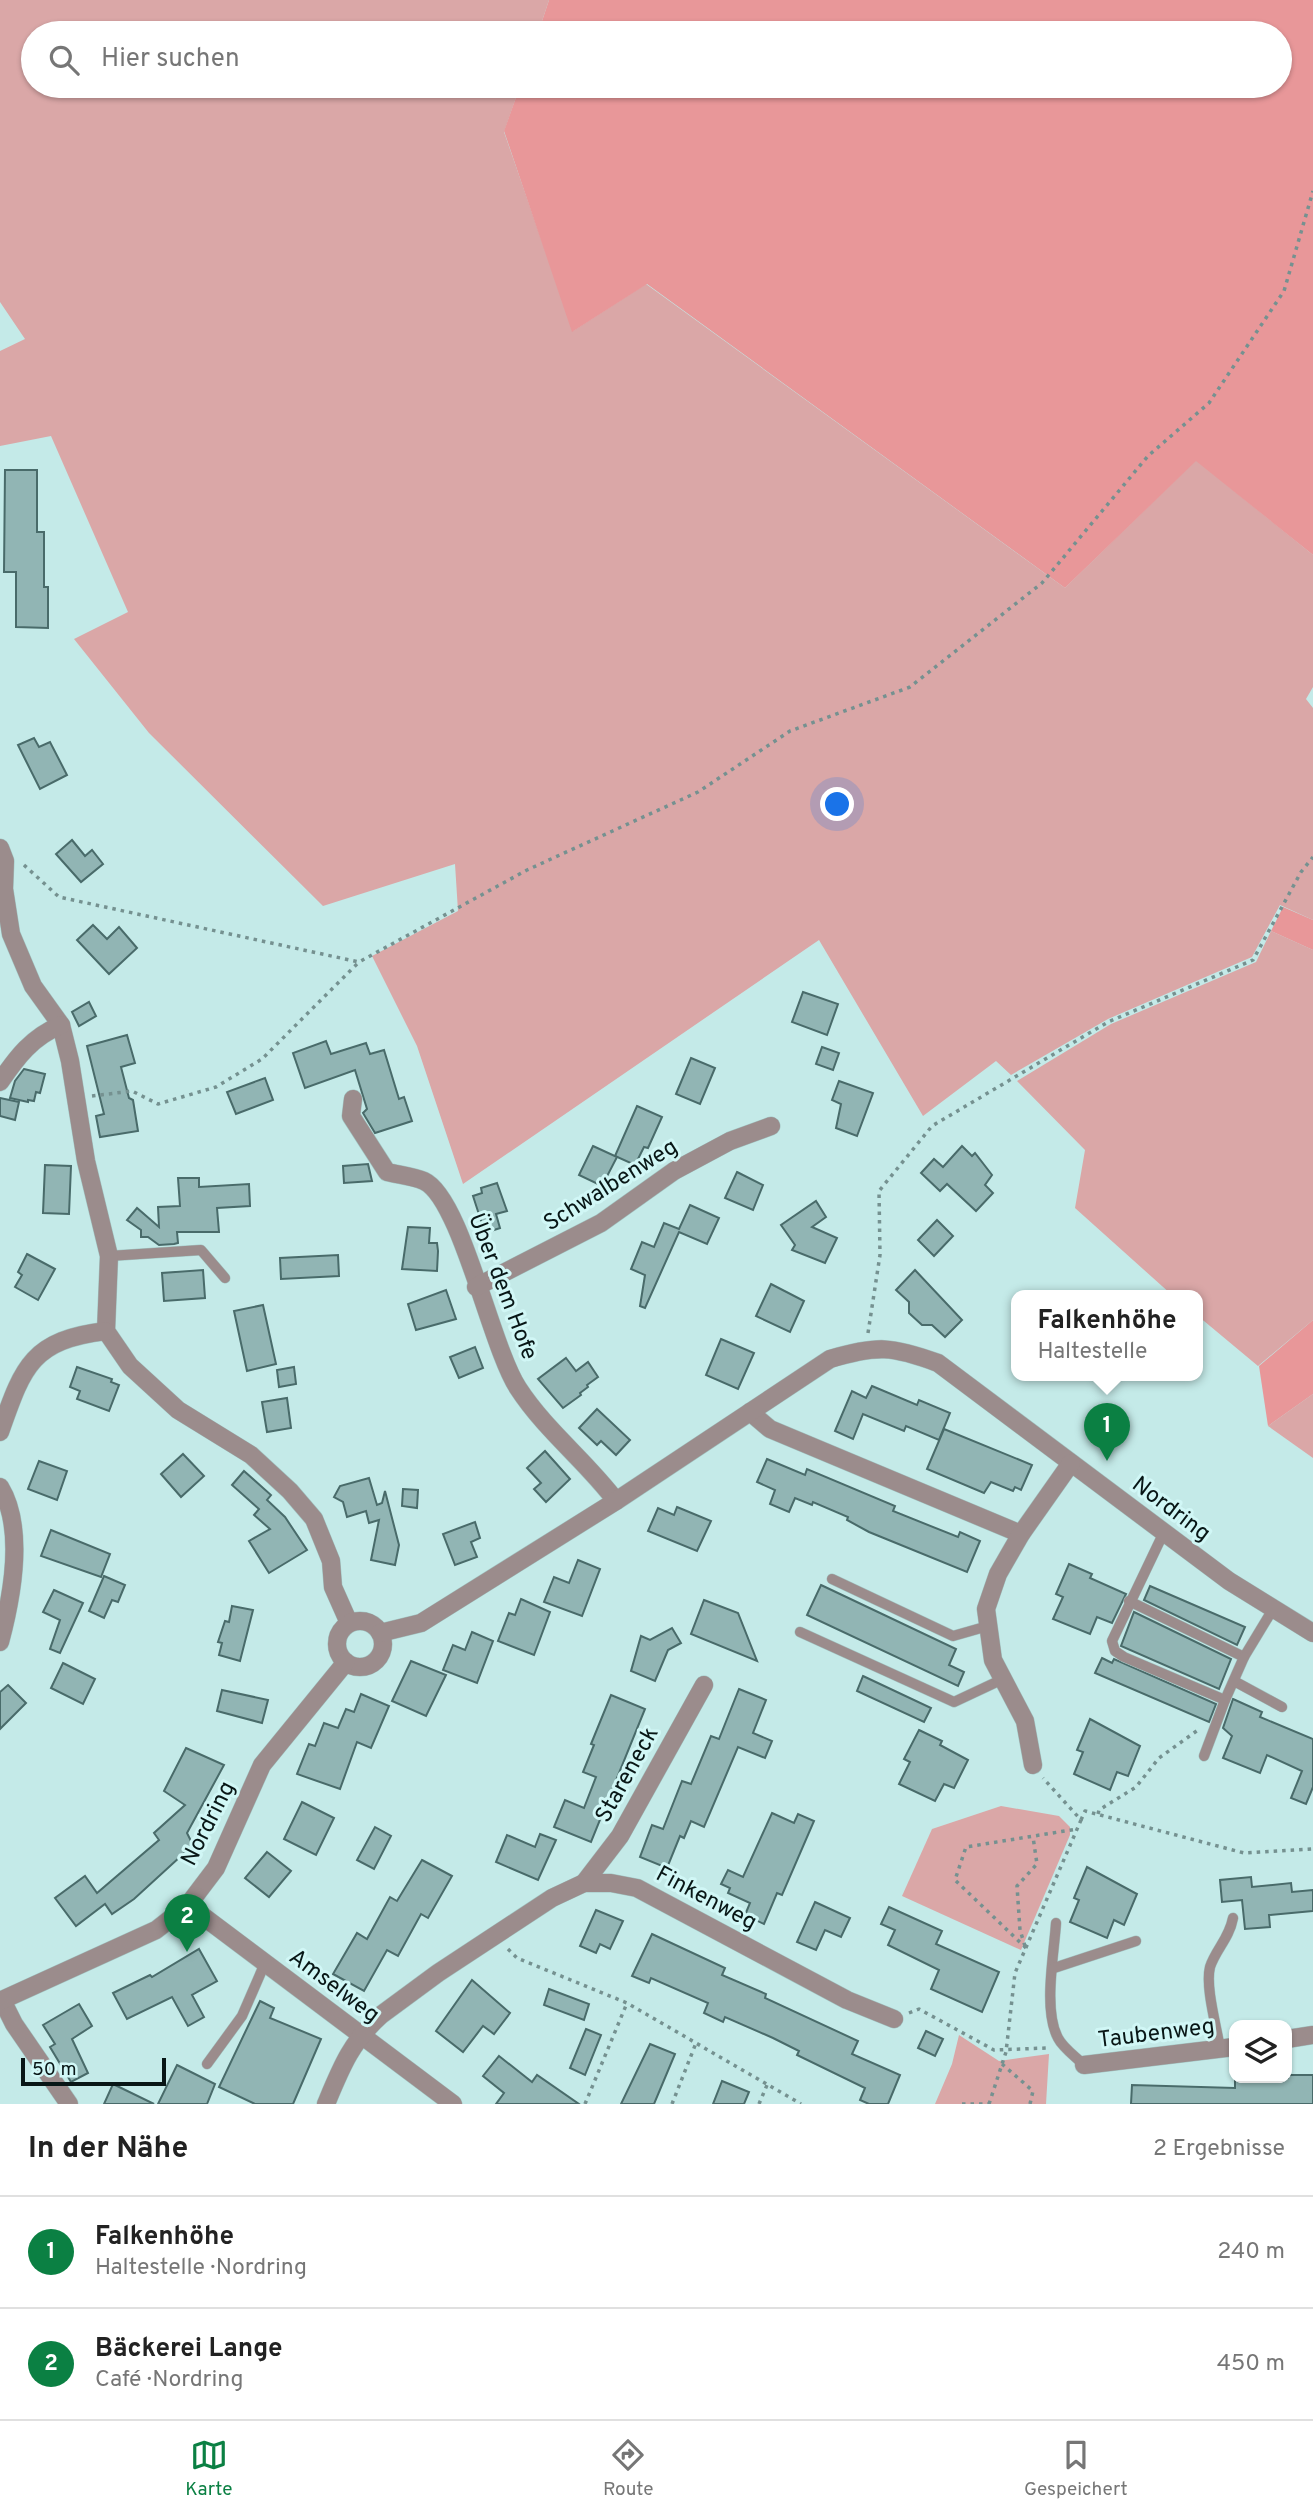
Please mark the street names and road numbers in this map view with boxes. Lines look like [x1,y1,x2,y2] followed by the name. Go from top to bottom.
[539,1133,684,1239] street label: Schwalbenweg
[460,1209,544,1364] street label: Über dem Hofe
[1125,1471,1216,1549] street label: Nordring
[590,1722,666,1828] street label: Stareneck
[176,1777,243,1871] street label: Nordring
[650,1860,761,1938] street label: Finkenweg
[282,1944,385,2030] street label: Amselweg
[1096,2013,1216,2056] street label: Taubenweg

